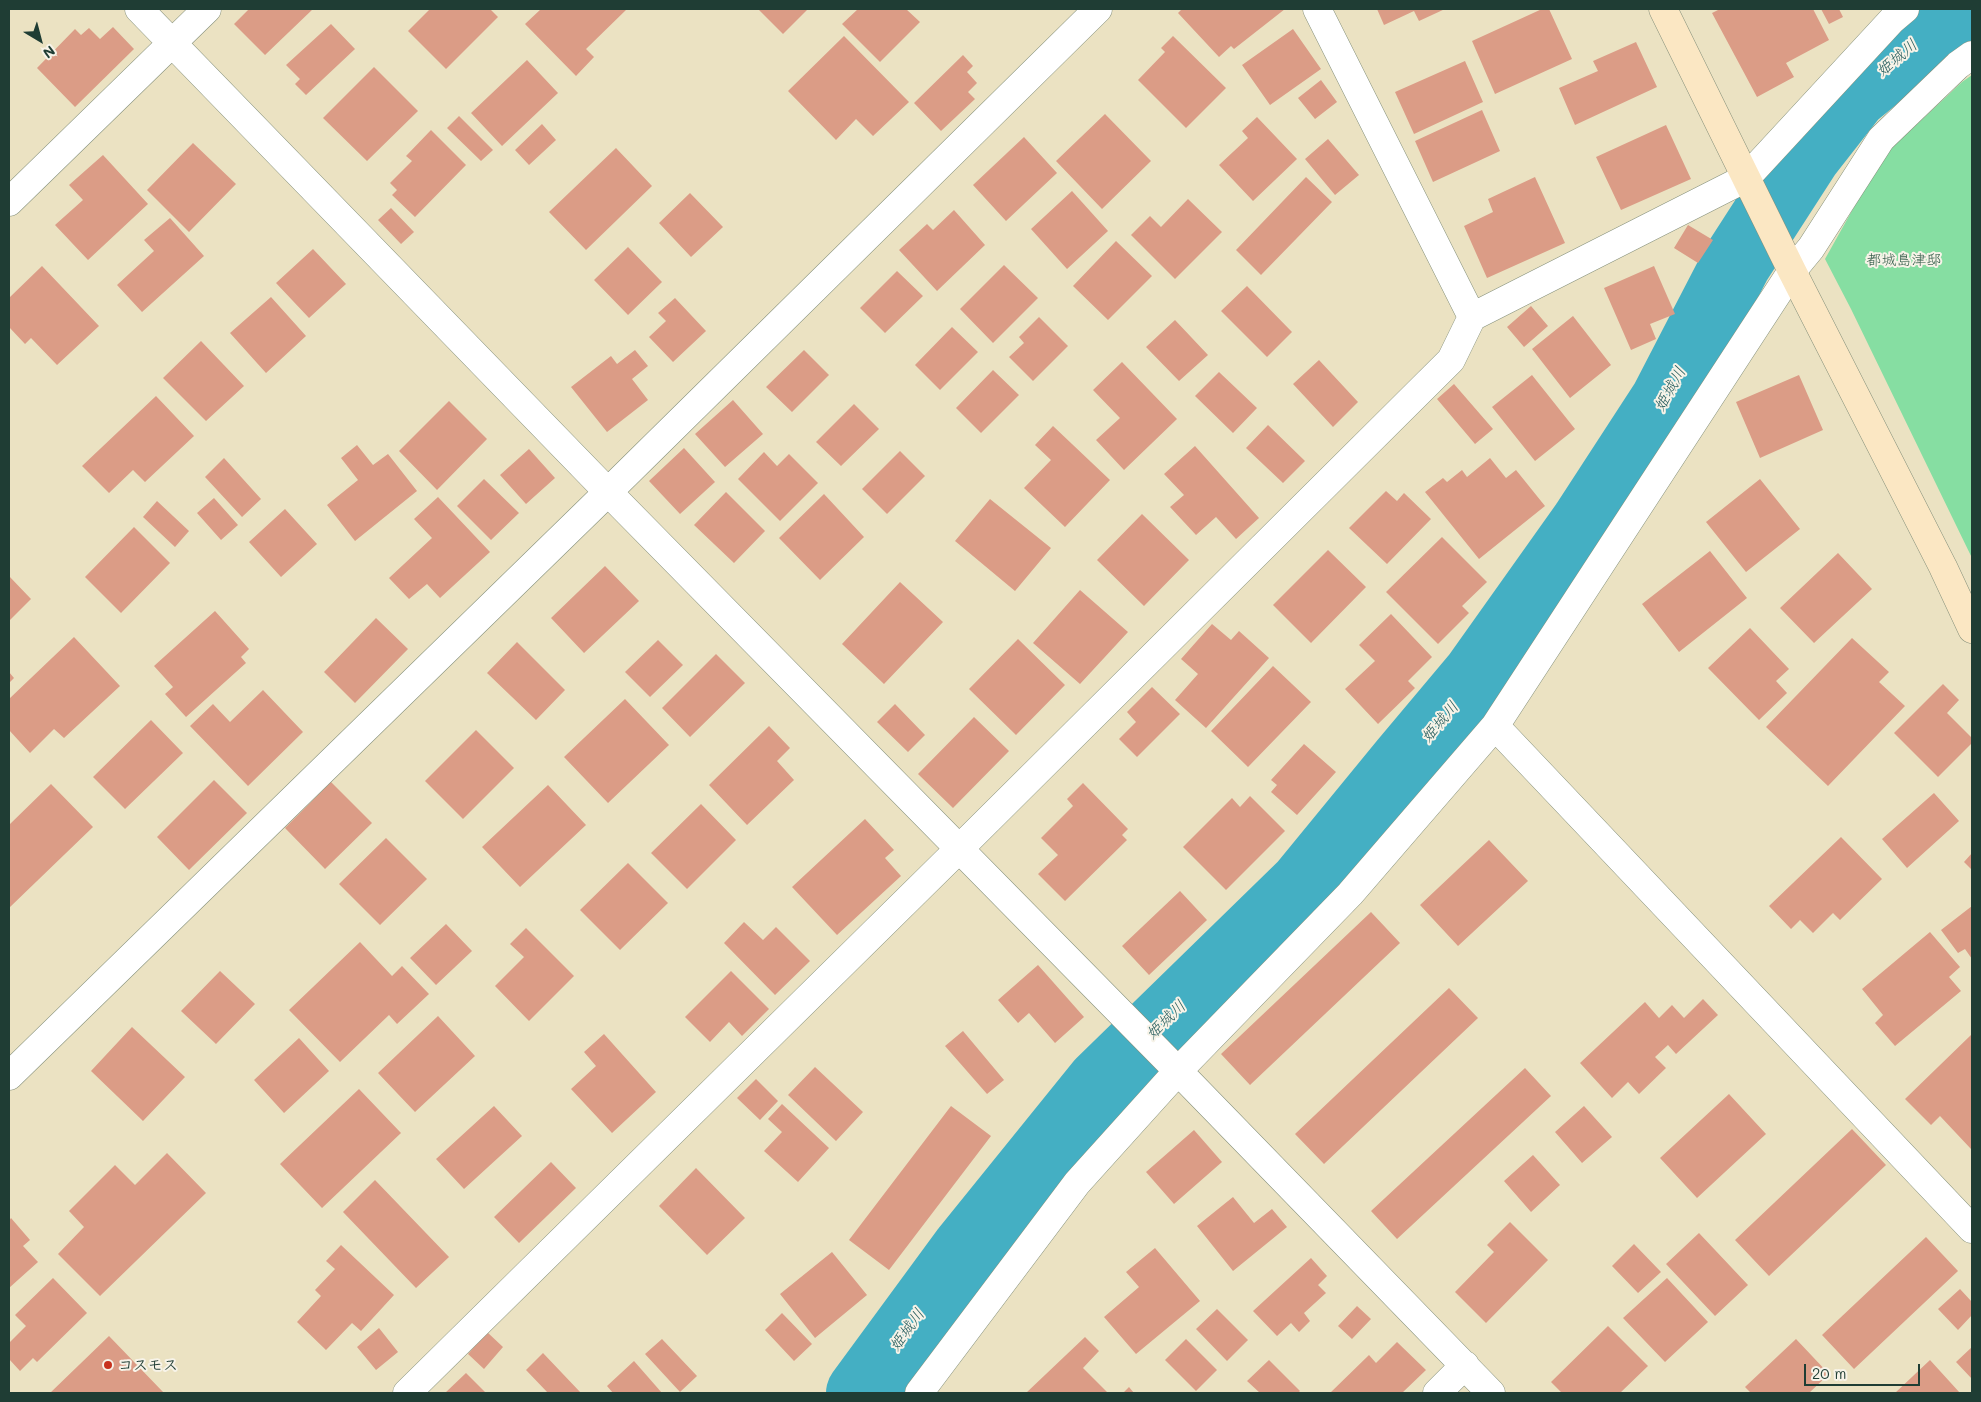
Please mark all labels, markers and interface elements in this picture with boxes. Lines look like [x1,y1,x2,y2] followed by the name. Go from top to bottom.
[15,15,65,65] north arrow
[1872,35,1922,81] water label: 姫城川
[39,42,59,63] text: N
[1867,251,1941,269] park label: 都城島津邸
[1650,363,1690,415] water label: 姫城川
[1417,697,1463,747] water label: 姫城川
[1142,996,1190,1044] water label: 姫城川
[885,1305,929,1355] water label: 姫城川
[1806,1354,1922,1386] scale bar
[118,1356,178,1374] place label: コスモス
[102,1359,114,1371] marker: コスモス
[1812,1363,1846,1383] text: 20 m

